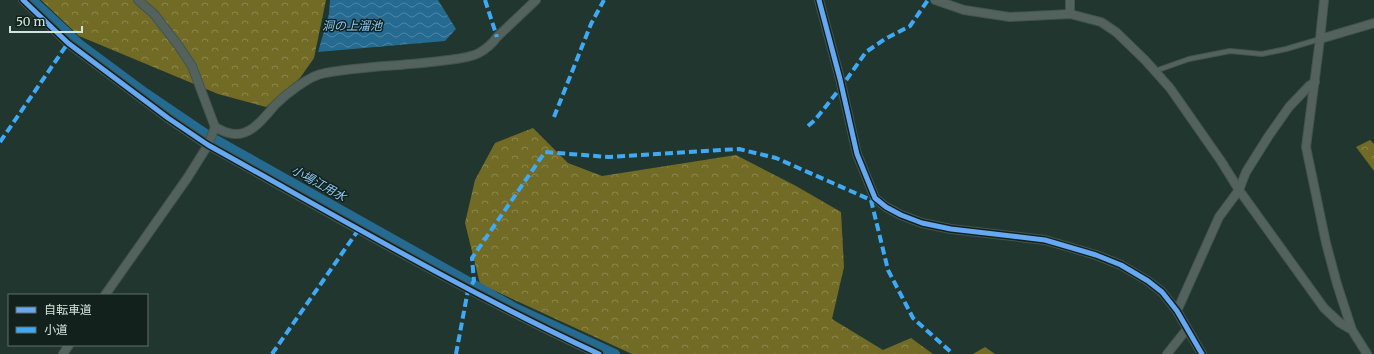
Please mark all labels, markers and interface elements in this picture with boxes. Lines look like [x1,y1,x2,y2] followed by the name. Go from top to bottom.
[10,8,82,34] scale bar
[16,14,45,29] text: 50 m
[322,18,383,33] water label: 洞の上溜池
[289,162,351,205] water label: 小場江用水
[8,294,148,346] legend
[44,302,92,317] text: 自転車道
[44,322,68,337] text: 小道

